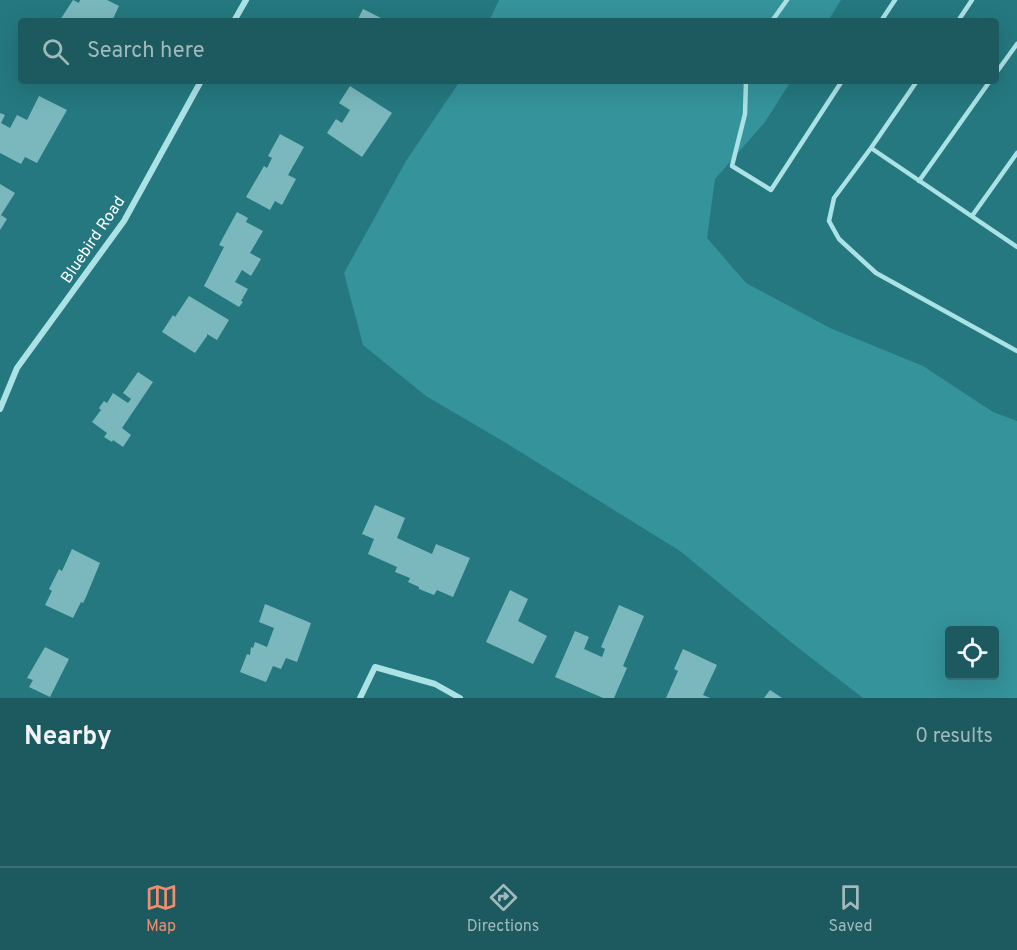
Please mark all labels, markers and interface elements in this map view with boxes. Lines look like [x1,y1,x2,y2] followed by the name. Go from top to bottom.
[18,18,999,84] search box
[39,35,72,68] icon: search
[87,38,205,65] text: Search here
[57,193,130,288] street label: Bluebird Road
[945,626,999,680] map controls
[945,626,999,680] button: locate
[24,721,112,754] text: Nearby
[915,724,993,750] text: 0 results
[145,881,178,937] tab: Map
[467,881,539,937] tab: Directions
[828,881,872,937] tab: Saved

